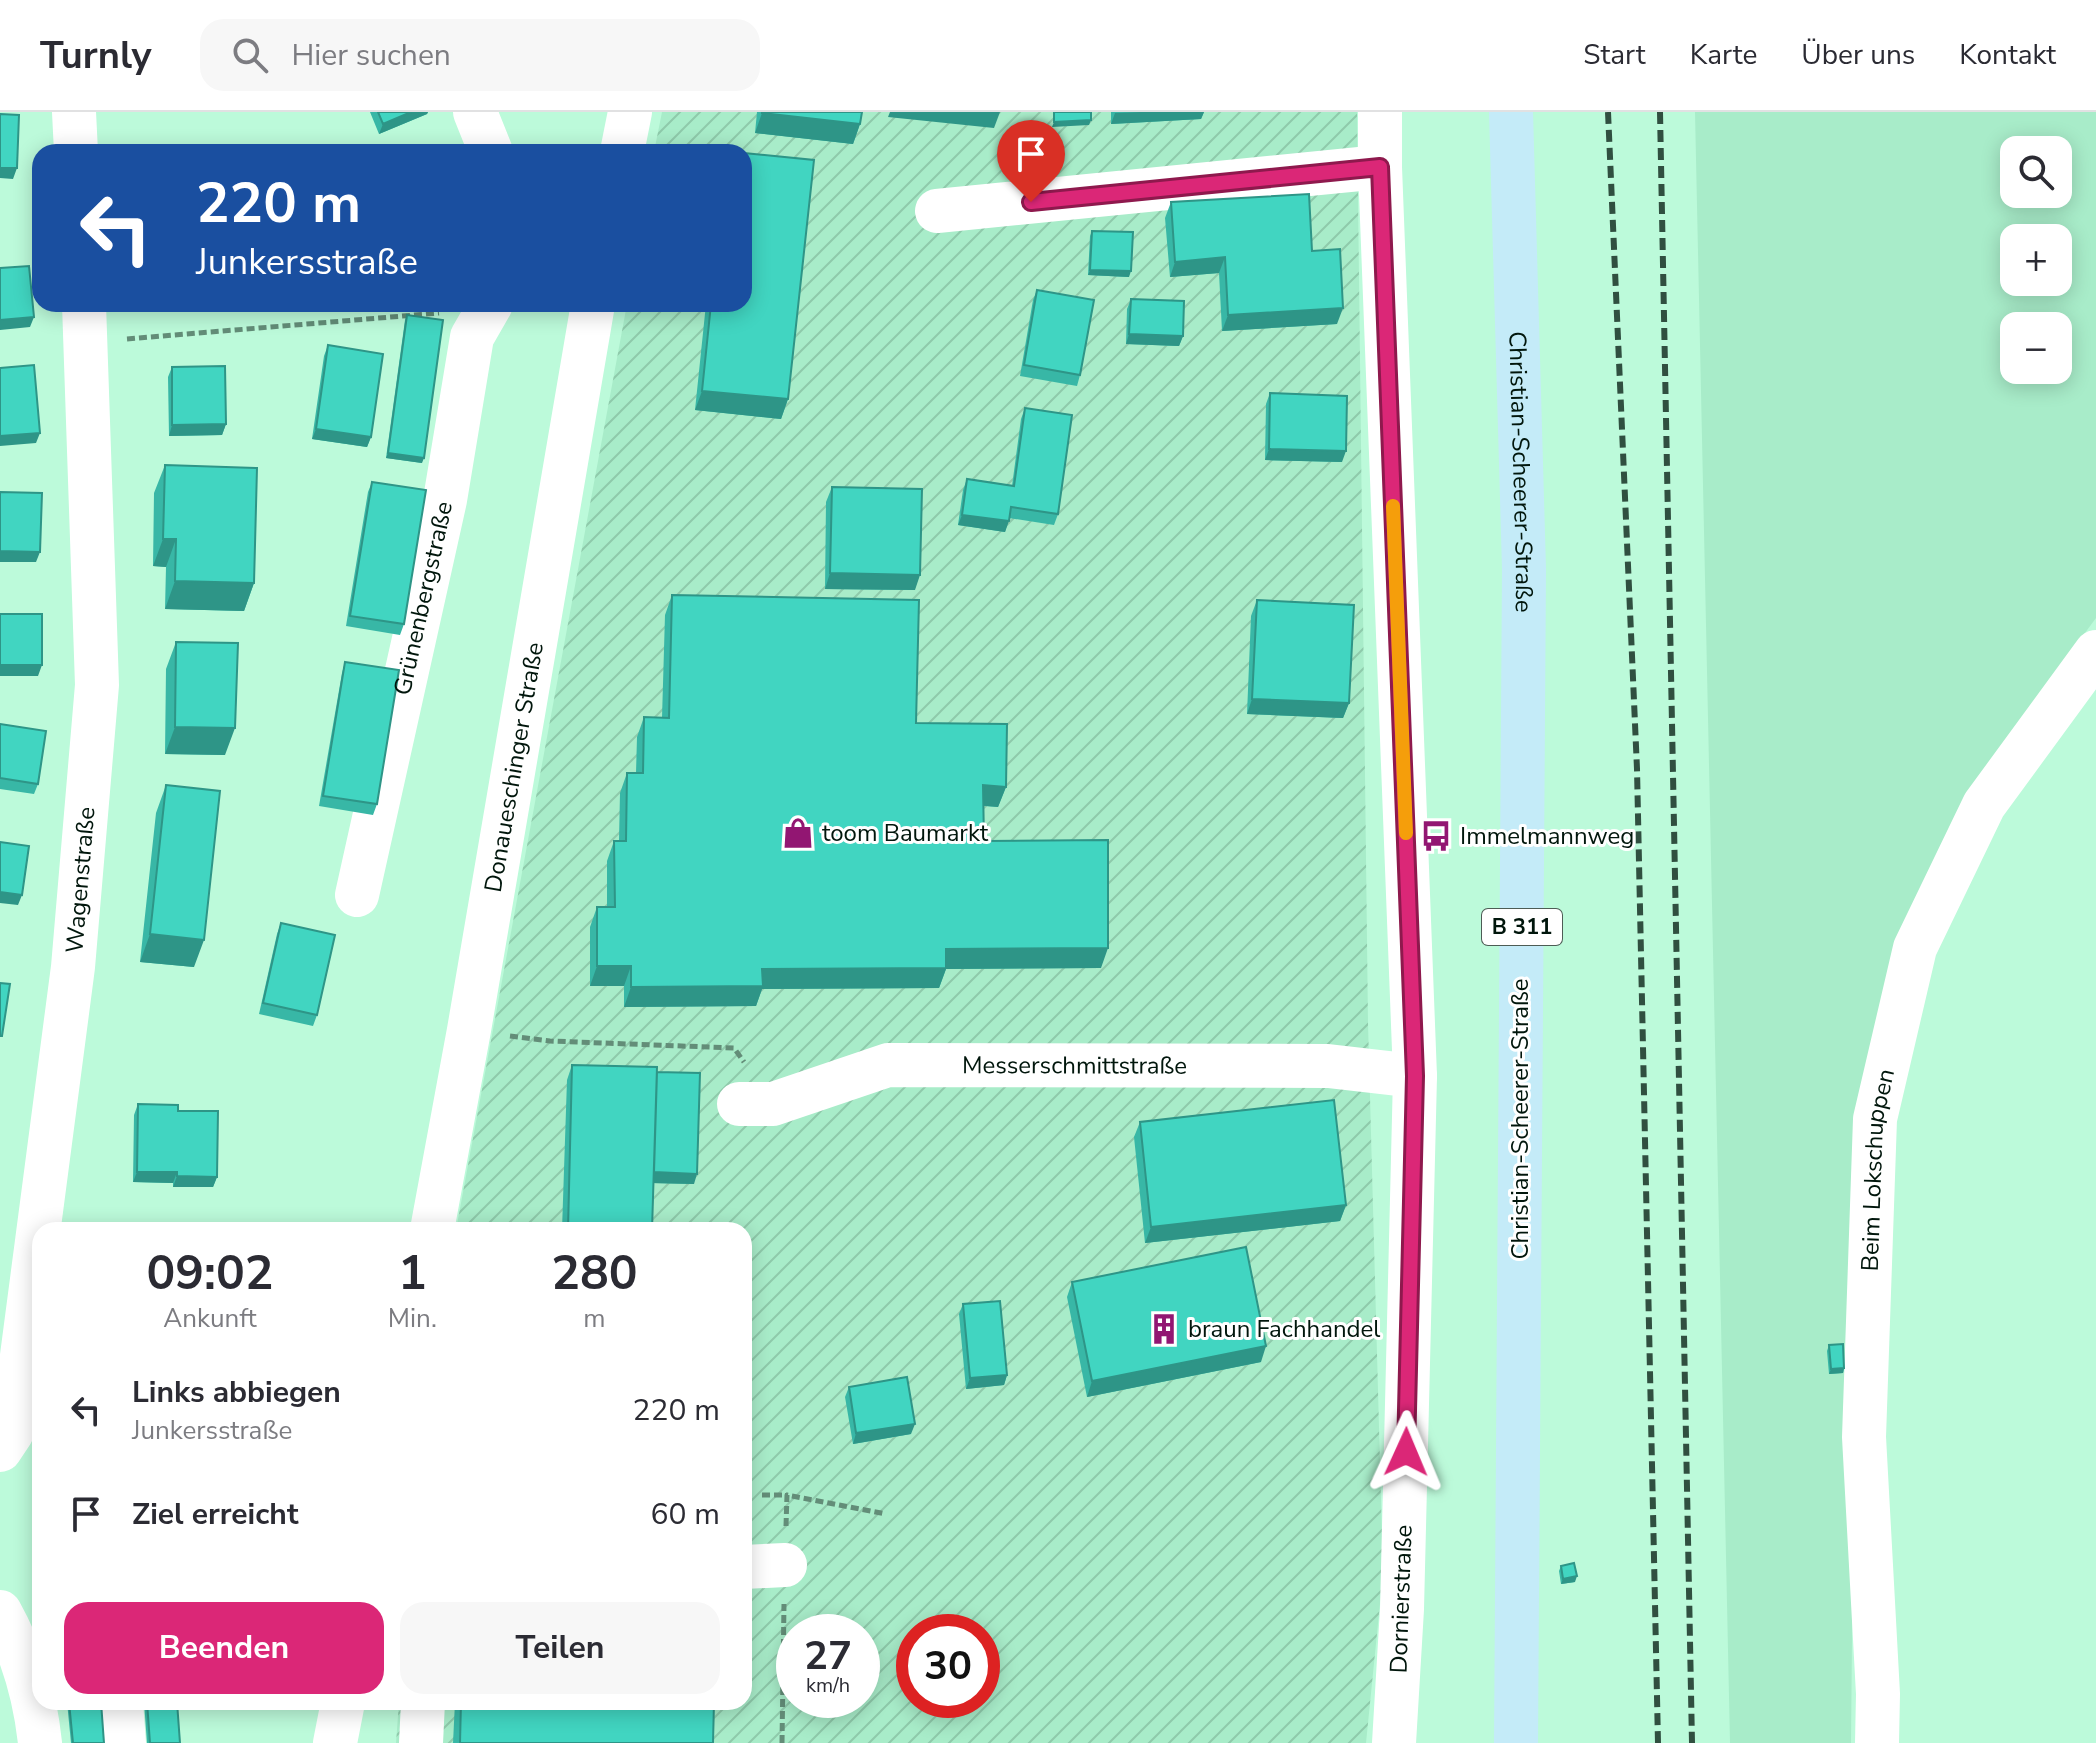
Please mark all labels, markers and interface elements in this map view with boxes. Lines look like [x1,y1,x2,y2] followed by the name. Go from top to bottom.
[200,19,760,91] search box
[40,30,152,81] text: Turnly
[228,33,272,77] icon: search
[292,35,451,76] text: Hier suchen
[1583,36,1646,74] text: Start
[1690,36,1757,74] text: Karte
[1801,36,1915,74] text: Über uns
[1959,36,2056,74] text: Kontakt
[997,120,1065,202] pin
[1009,132,1053,176] icon: arrive
[2000,136,2072,384] map controls
[2000,136,2072,208] button: search
[196,165,361,242] text: 220 m
[64,176,168,280] icon: left
[2000,224,2072,296] button: +
[196,238,418,287] text: Junkersstraße
[2000,312,2072,384] button: −
[1501,331,1540,613] street label: Christian-Scheerer-Straße
[386,498,460,698] street label: Grünenbergstraße
[477,640,551,895] street label: Donaueschinger Straße
[58,805,103,954] street label: Wagenstraße
[781,816,815,850] shop icon: toom Baumarkt
[822,817,989,849] place label: toom Baumarkt
[1419,819,1453,853] bus stop icon: Immelmannweg
[1460,820,1634,852] place label: Immelmannweg
[1482,909,1562,945] road number: B 311
[1504,978,1536,1260] street label: Christian-Scheerer-Straße
[962,1049,1187,1082] street label: Messerschmittstraße
[1854,1065,1902,1272] street label: Beim Lokschuppen
[146,1240,273,1306] text: 09:02
[398,1240,427,1306] text: 1
[551,1240,638,1306] text: 280
[163,1301,257,1336] text: Ankunft
[388,1301,437,1336] text: Min.
[583,1301,606,1336] text: m
[1147,1312,1181,1346] building icon: braun Fachhandel
[1188,1313,1380,1345] place label: braun Fachhandel
[132,1372,341,1413] text: Links abbiegen
[64,1388,108,1432] icon: left
[633,1390,720,1431] text: 220 m
[1364,1410,1448,1494] position arrow
[132,1413,292,1448] text: Junkersstraße
[64,1492,108,1536] icon: arrive
[132,1494,298,1535] text: Ziel erreicht
[651,1494,720,1535] text: 60 m
[1382,1524,1420,1674] street label: Dornierstraße
[64,1602,384,1694] button: Beenden
[400,1602,720,1694] button: Teilen
[896,1614,1000,1718] speed limit sign: 30
[804,1629,852,1683] text: 27
[806,1672,850,1699] text: km/h

